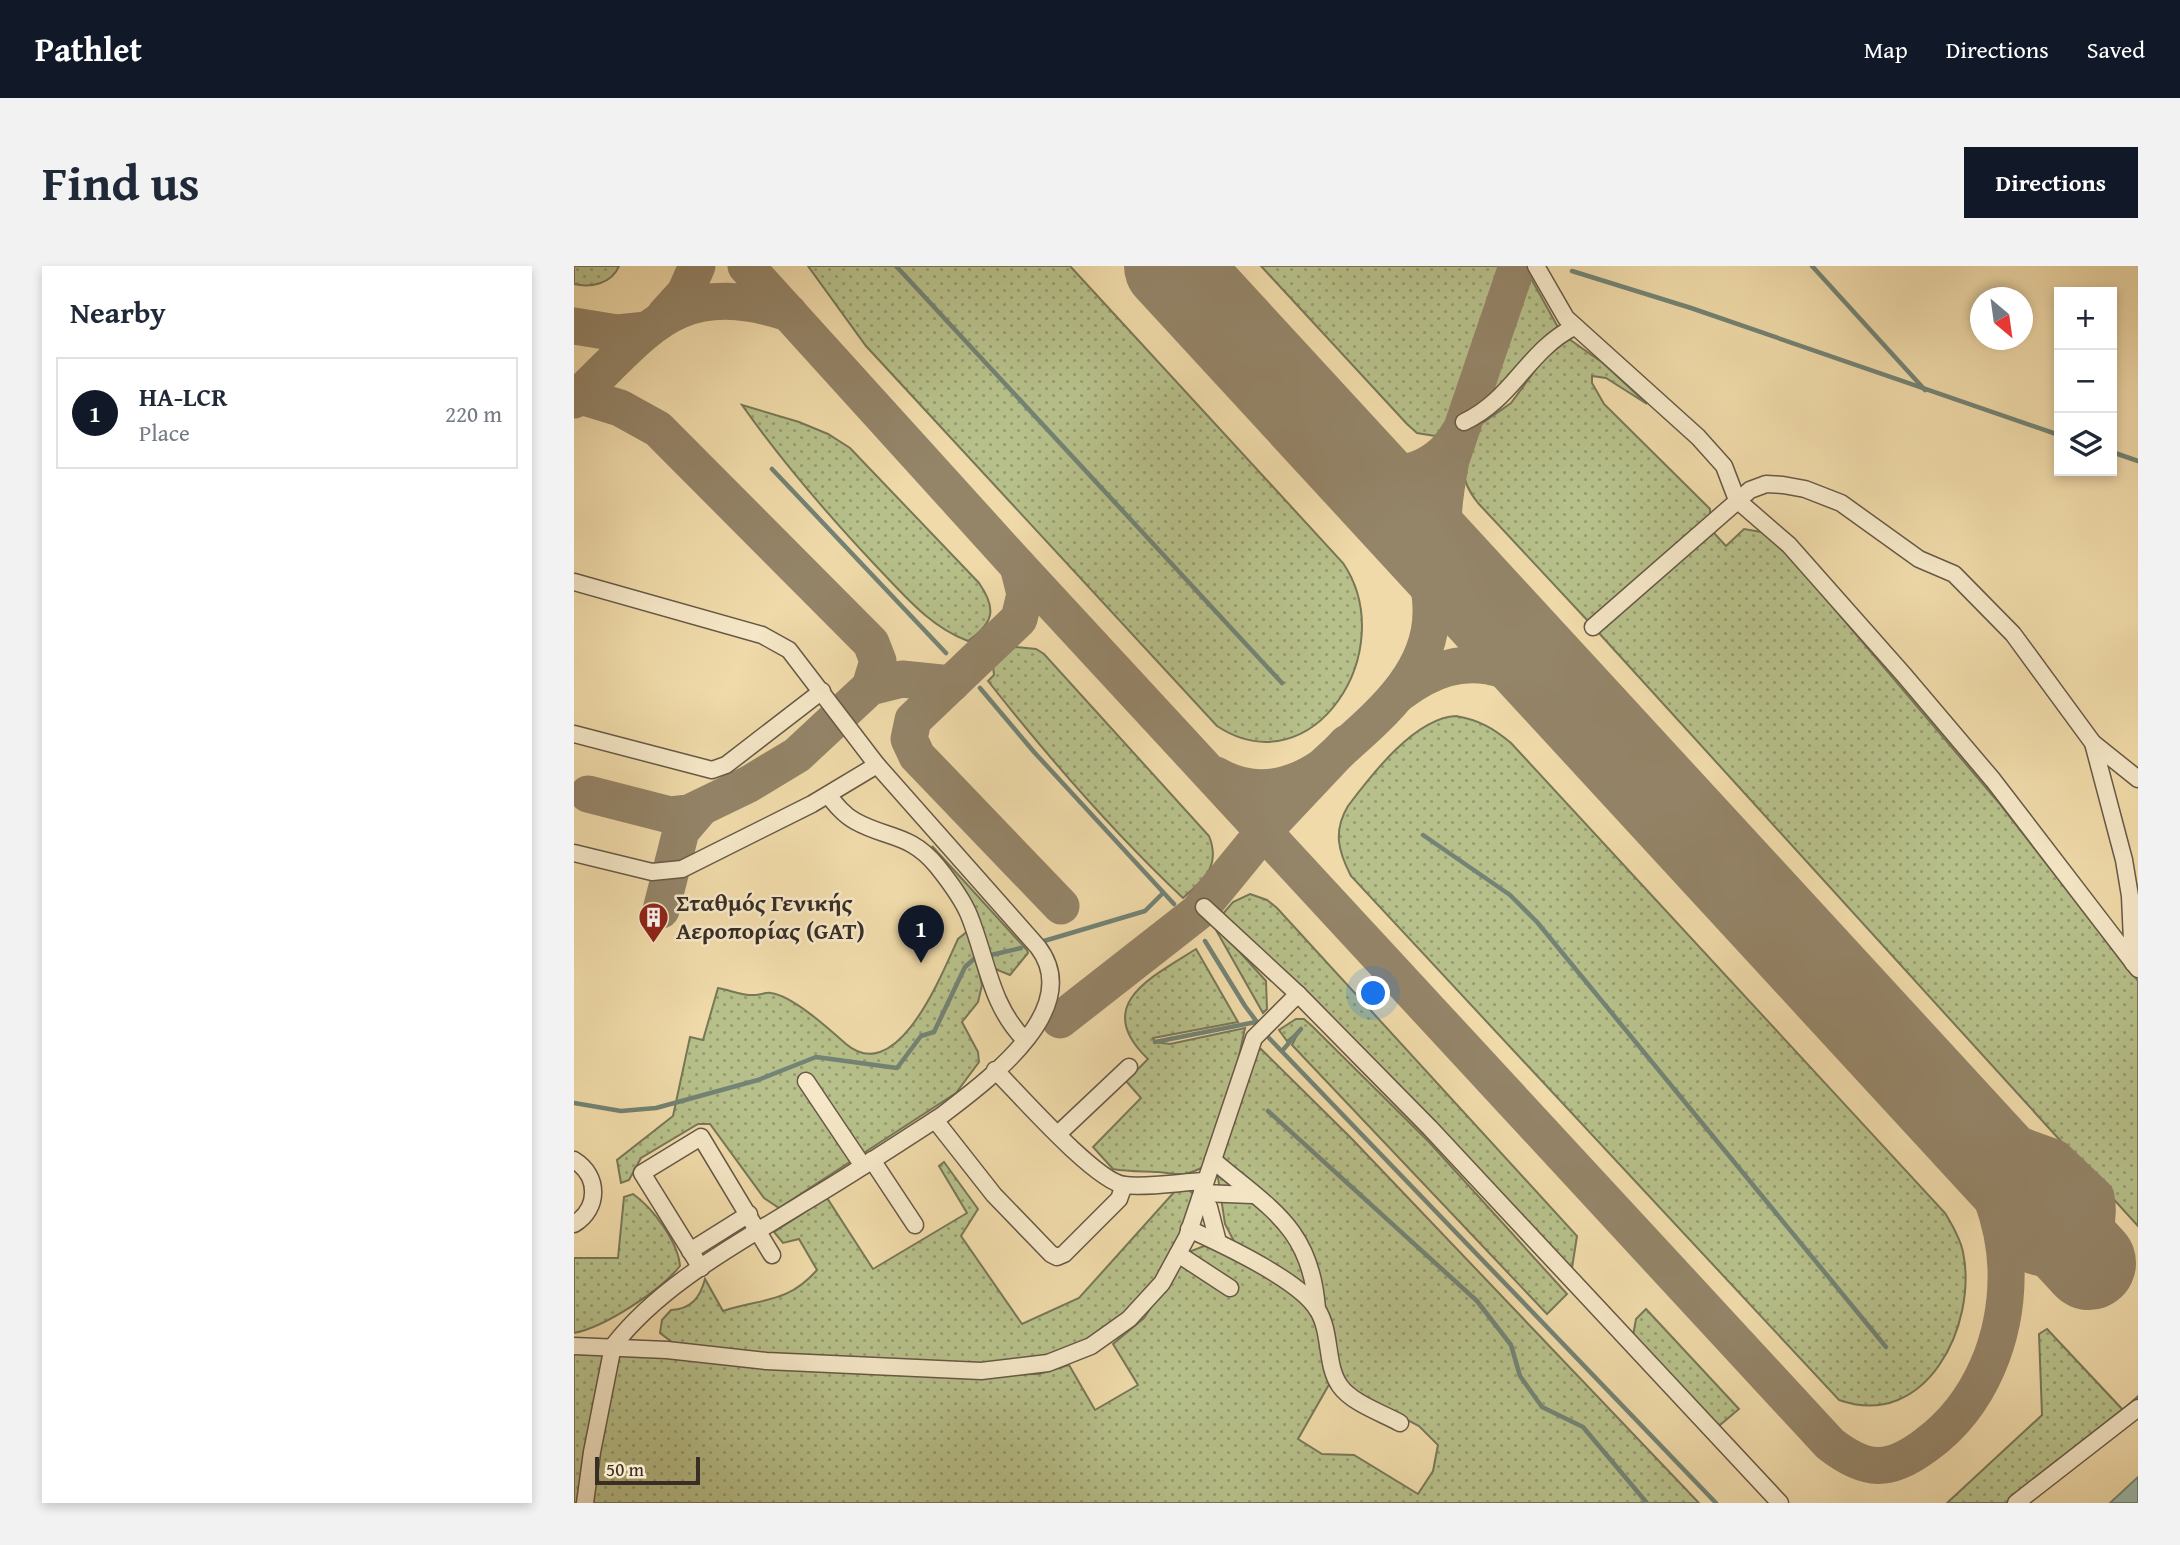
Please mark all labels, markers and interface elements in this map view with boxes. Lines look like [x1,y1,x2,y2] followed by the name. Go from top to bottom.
[35,25,142,73] text: Pathlet
[1864,32,1908,67] text: Map
[1946,32,2049,67] text: Directions
[2087,32,2145,67] text: Saved
[42,146,200,218] text: Find us
[1964,147,2138,218] button: Directions
[1970,287,2033,350] north arrow
[2054,287,2117,476] map controls
[2054,287,2117,350] button: +
[70,290,166,334] text: Nearby
[2054,350,2117,413] button: −
[139,377,227,416] text: HA-LCR
[89,397,101,430] text: 1
[445,397,502,430] text: 220 m
[2054,413,2117,476] button: layers
[139,416,190,449] text: Place
[676,885,865,948] place label: Σταθμός Γενικής Αεροπορίας (GAT)
[636,900,670,944] building icon: Σταθμός Γενικής Αεροπορίας (GAT)
[898,905,944,963] pin: 1
[1356,976,1390,1010] your location
[595,1454,700,1486] scale bar
[606,1455,644,1483] text: 50 m

